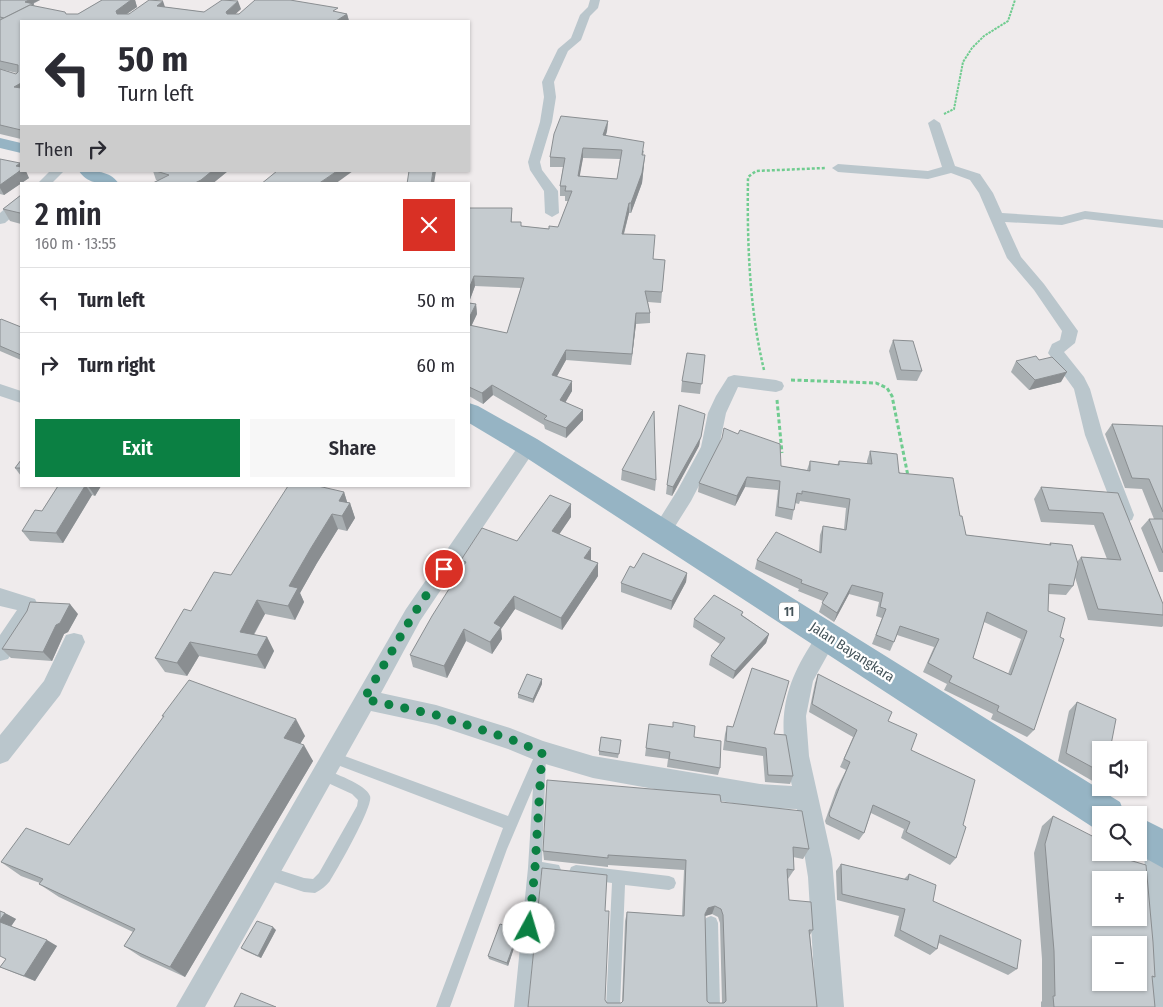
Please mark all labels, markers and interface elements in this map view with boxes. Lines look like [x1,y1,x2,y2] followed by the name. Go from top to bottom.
[118,38,188,80] text: 50 m
[35,40,100,105] icon: left
[118,80,194,107] text: Turn left
[83,135,111,163] icon: right
[35,138,73,161] text: Then
[35,197,102,233] text: 2 min
[403,199,455,251] button: close
[35,234,116,253] text: 160 m · 13:55
[35,286,63,314] icon: left
[78,289,145,312] text: Turn left
[417,289,455,312] text: 50 m
[35,351,63,379] icon: right
[78,354,155,377] text: Turn right
[417,354,455,377] text: 60 m
[35,419,240,477] button: Exit
[250,419,455,477] button: Share
[423,548,465,590] pin
[430,555,458,583] icon: arrive
[779,602,799,622] road number: 11
[807,618,898,686] street label: Jalan Bayangkara
[1092,741,1147,991] map controls
[1092,741,1147,796] button: sound
[1092,806,1147,861] button: search
[1092,871,1147,926] button: +
[502,901,554,953] position arrow
[1092,936,1147,991] button: −

